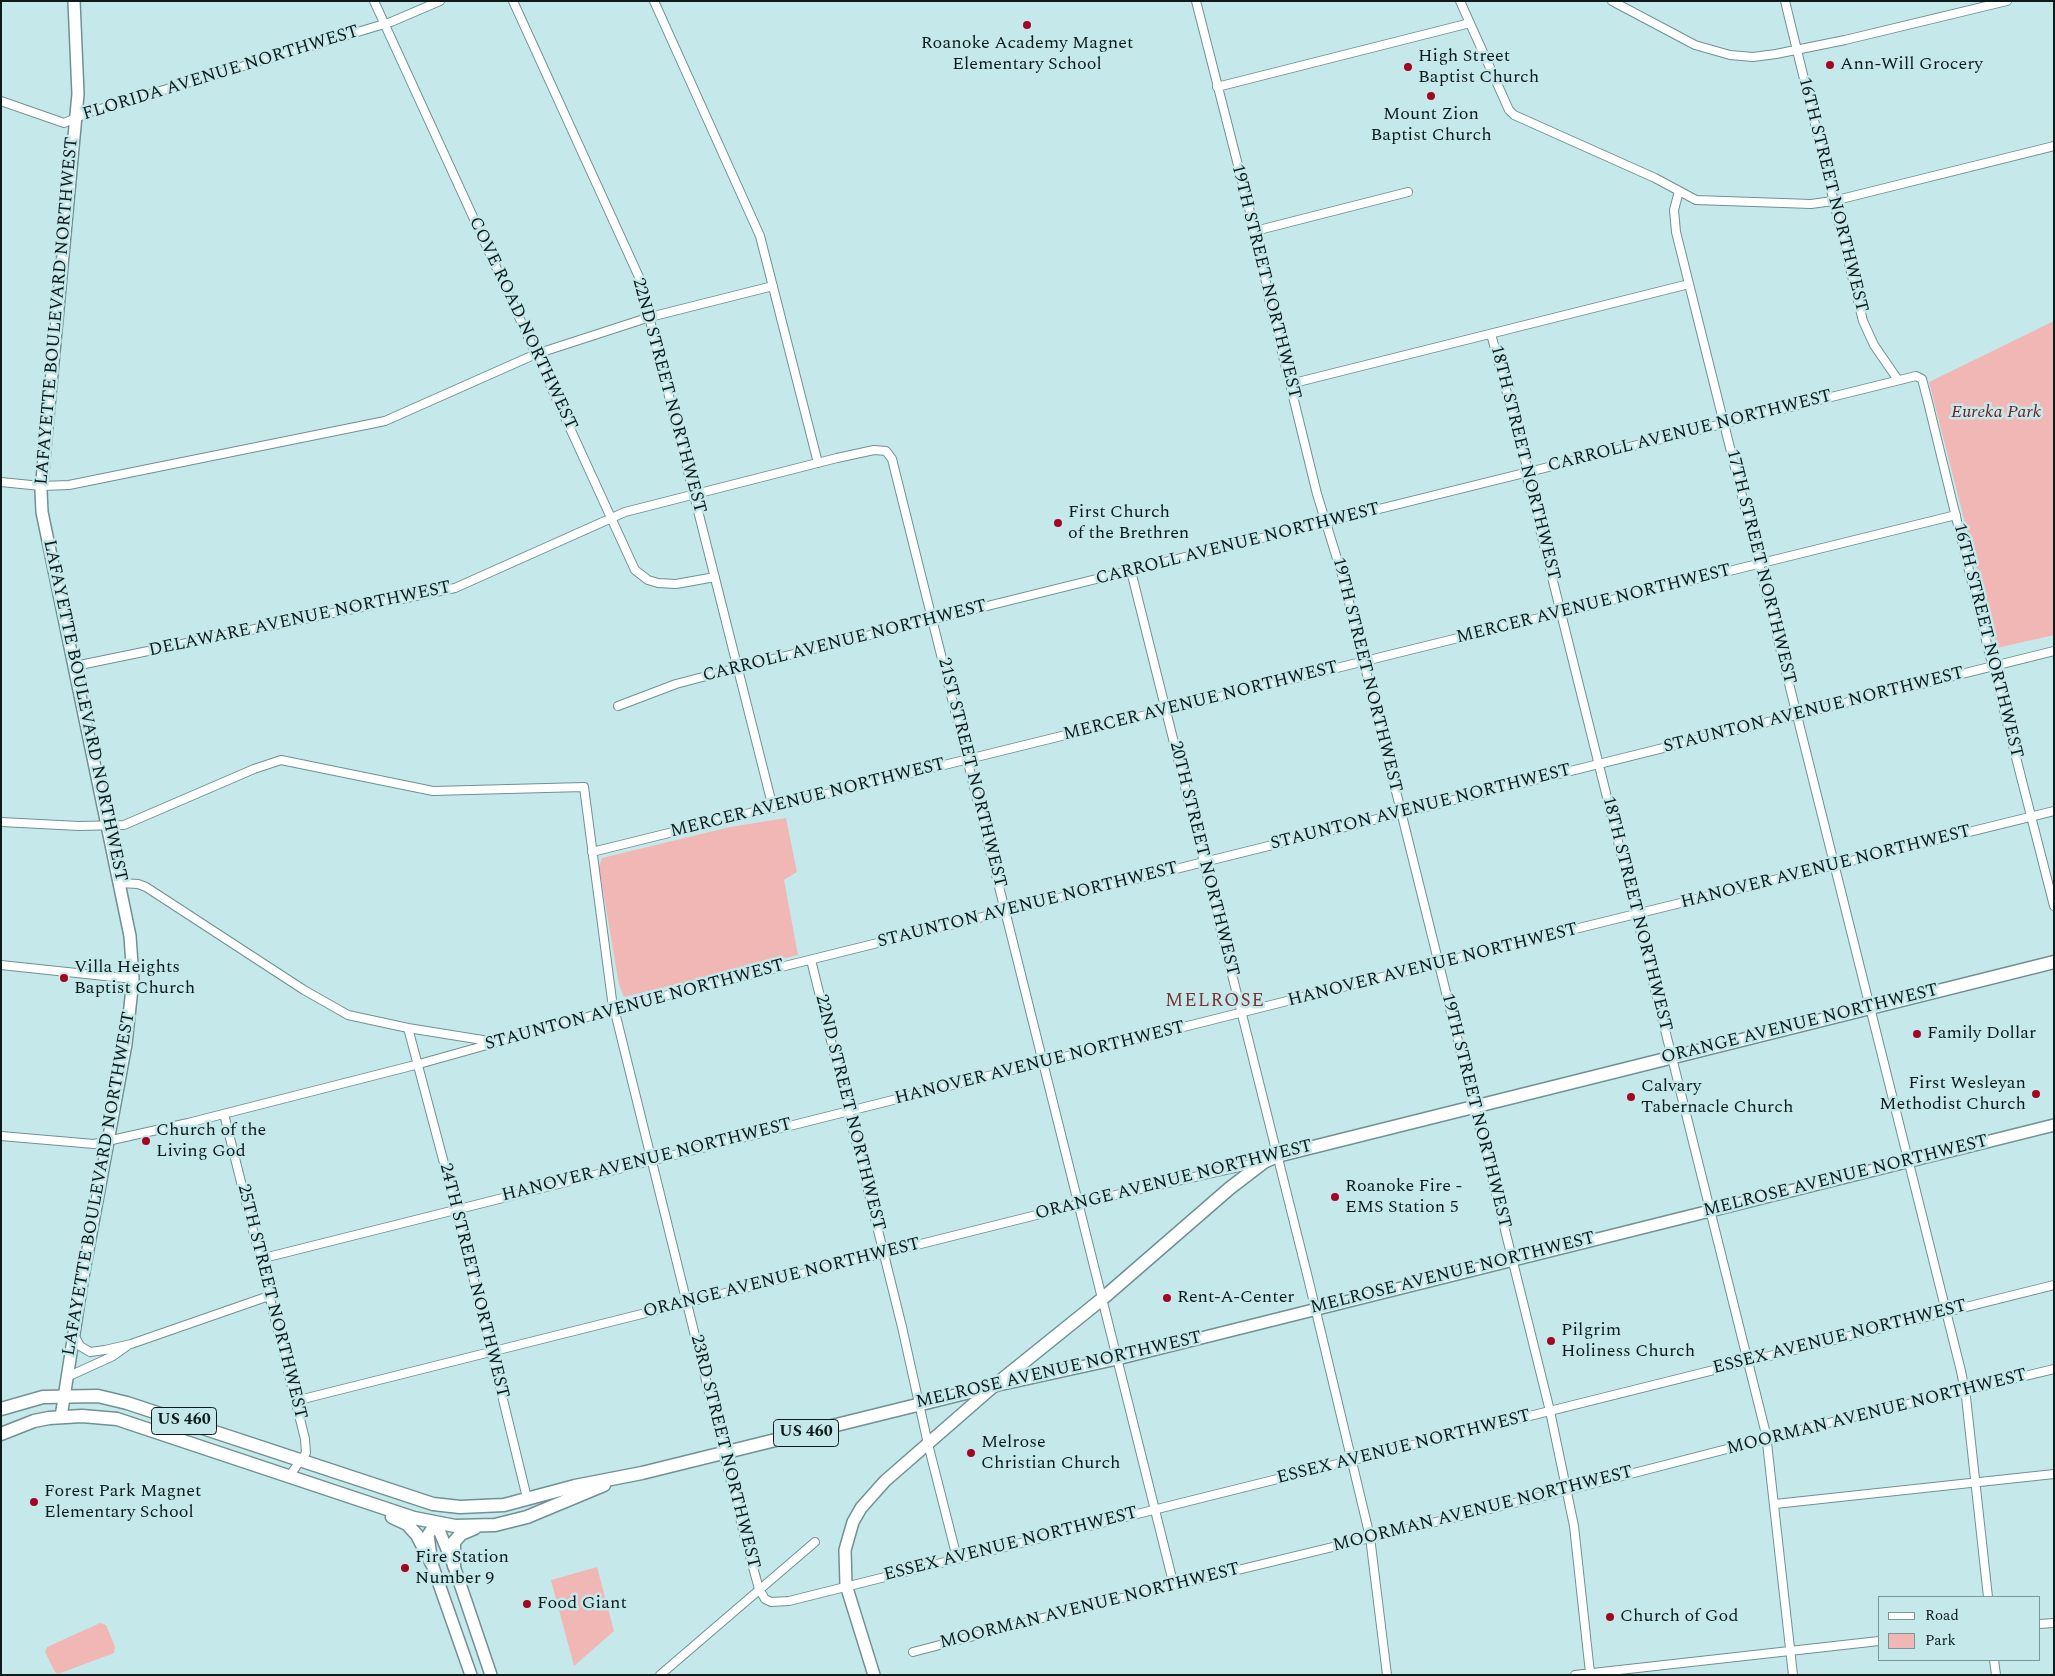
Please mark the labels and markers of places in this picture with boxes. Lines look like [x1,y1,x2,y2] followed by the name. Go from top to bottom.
[1021,19,1033,31] marker: Roanoke Academy Magnet Elementary School
[921,33,1133,76] place label: Roanoke Academy Magnet Elementary School
[1418,46,1539,88] place label: High Street Baptist Church
[1840,54,1983,76] place label: Ann-Will Grocery
[1824,59,1836,71] marker: Ann-Will Grocery
[1402,61,1414,73] marker: High Street Baptist Church
[1425,90,1437,102] marker: Mount Zion Baptist Church
[1370,104,1492,146] place label: Mount Zion Baptist Church
[1068,502,1189,544] place label: First Church of the Brethren
[1052,517,1064,529] marker: First Church of the Brethren
[74,957,195,1000] place label: Villa Heights Baptist Church
[58,972,70,984] marker: Villa Heights Baptist Church
[1927,1023,2036,1045] place label: Family Dollar
[1911,1028,1923,1040] marker: Family Dollar
[1879,1073,2026,1116] place label: First Wesleyan Methodist Church
[1641,1076,1793,1118] place label: Calvary Tabernacle Church
[2030,1088,2042,1100] marker: First Wesleyan Methodist Church
[1625,1091,1637,1103] marker: Calvary Tabernacle Church
[156,1120,266,1162] place label: Church of the Living God
[140,1135,152,1147] marker: Church of the Living God
[1345,1176,1462,1218] place label: Roanoke Fire - EMS Station 5
[1329,1191,1341,1203] marker: Roanoke Fire - EMS Station 5
[1177,1287,1295,1309] place label: Rent-A-Center
[1161,1292,1173,1304] marker: Rent-A-Center
[1561,1320,1695,1362] place label: Pilgrim Holiness Church
[1545,1335,1557,1347] marker: Pilgrim Holiness Church
[981,1432,1121,1475] place label: Melrose Christian Church
[965,1447,977,1459] marker: Melrose Christian Church
[44,1481,201,1524] place label: Forest Park Magnet Elementary School
[28,1496,40,1508] marker: Forest Park Magnet Elementary School
[415,1547,509,1590] place label: Fire Station Number 9
[399,1562,411,1574] marker: Fire Station Number 9
[537,1593,627,1615] place label: Food Giant
[521,1598,533,1610] marker: Food Giant
[1620,1606,1738,1628] place label: Church of God
[1604,1611,1616,1623] marker: Church of God

